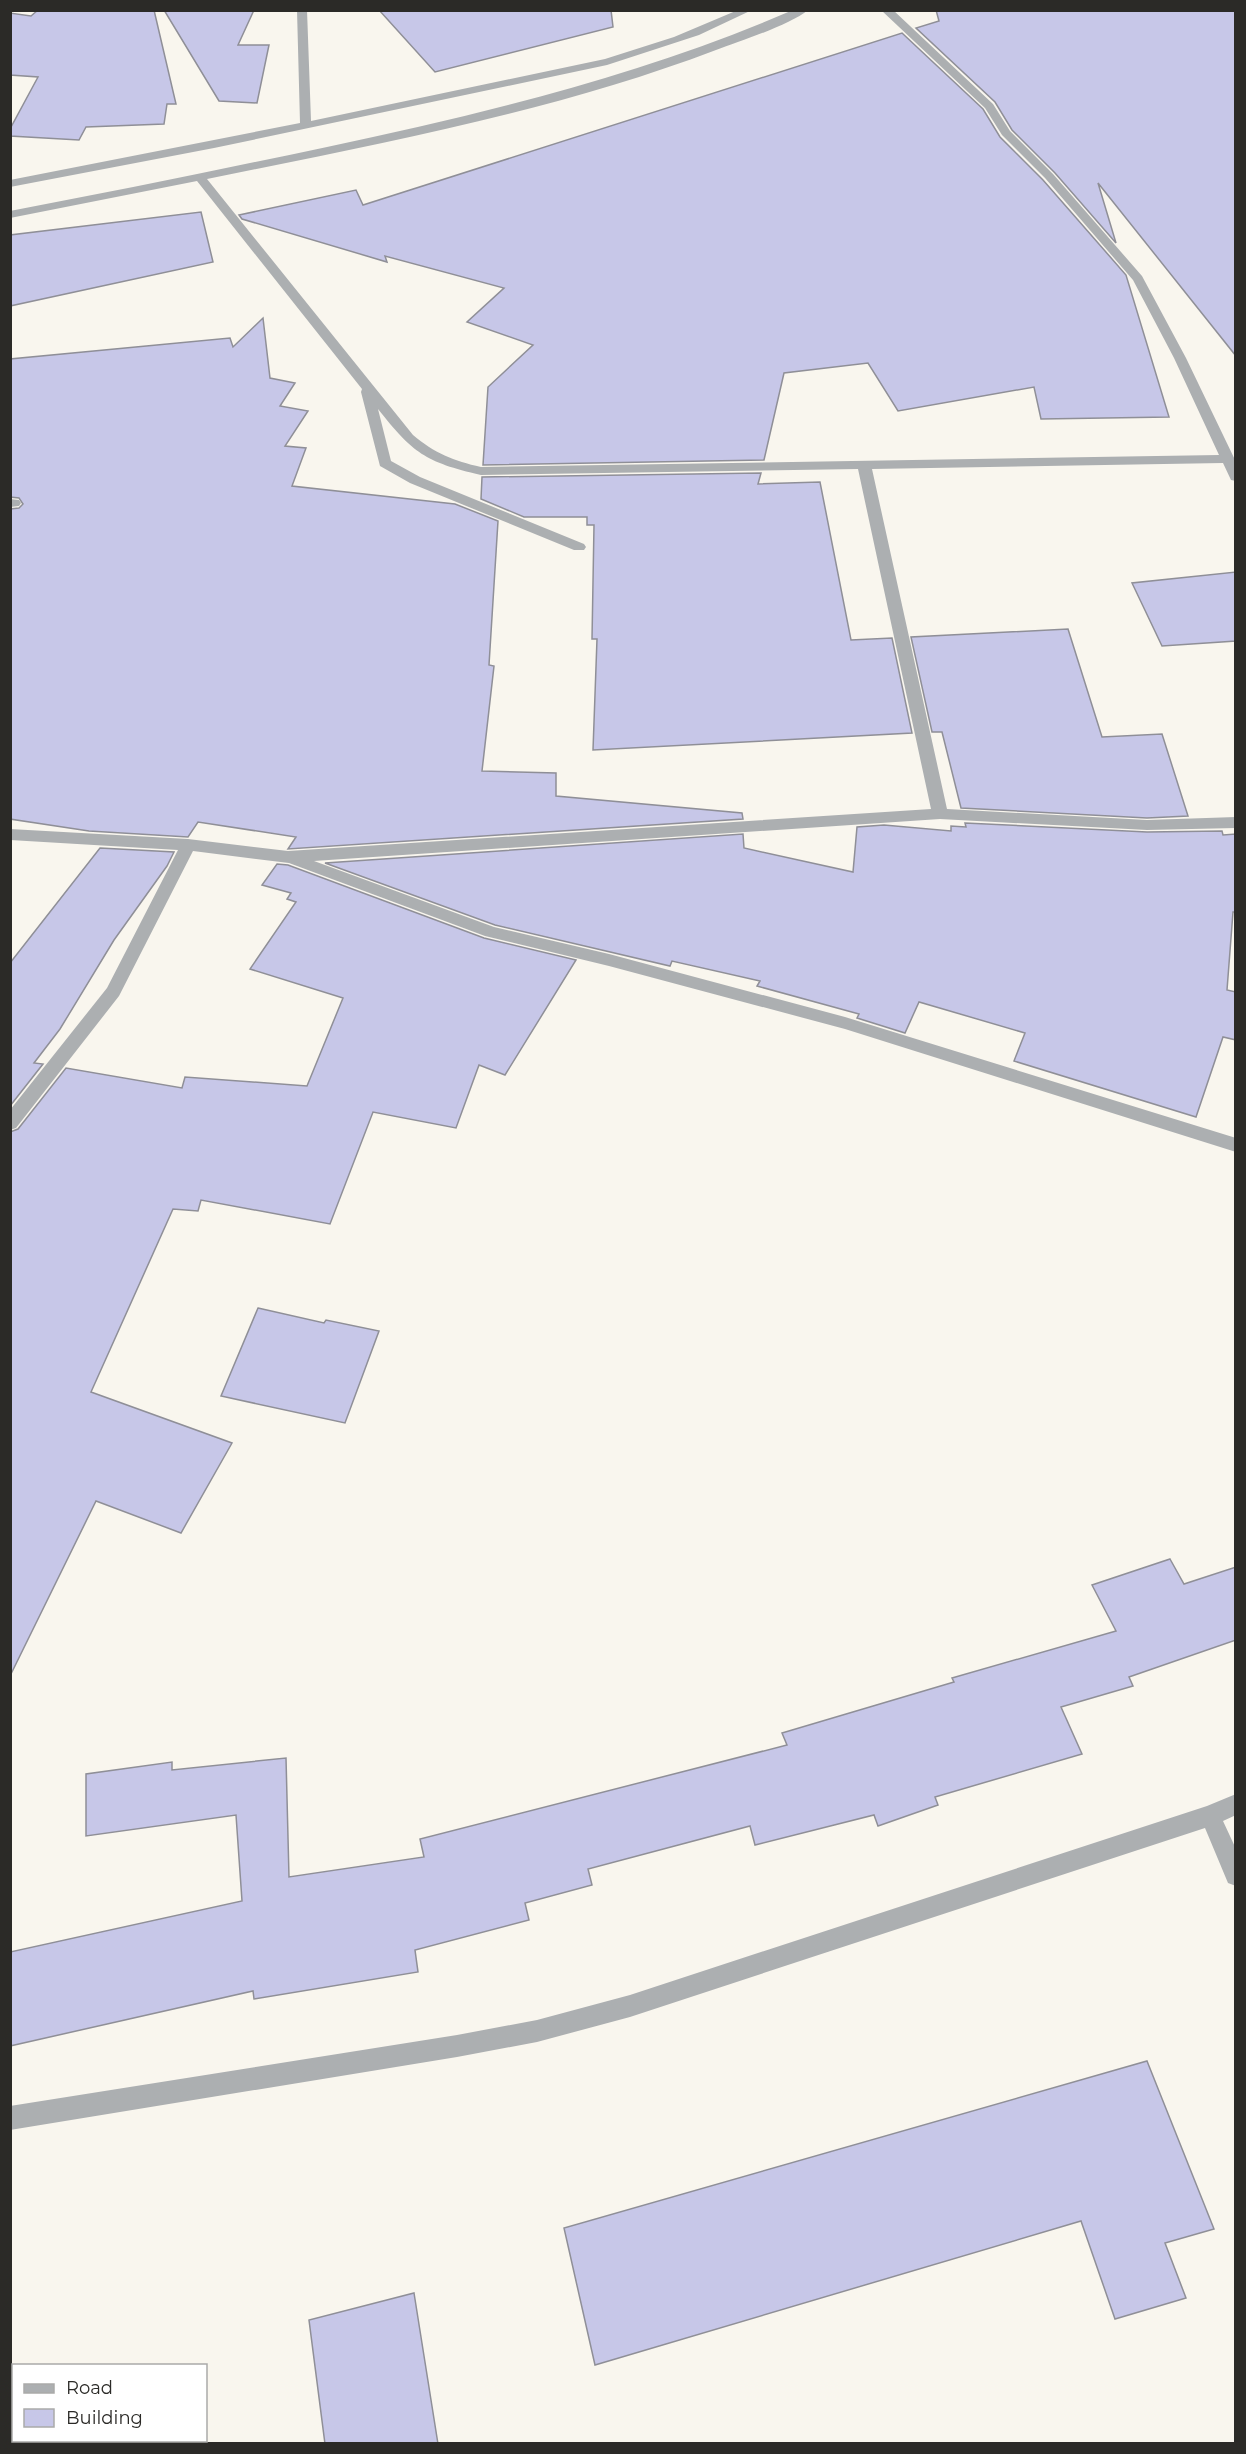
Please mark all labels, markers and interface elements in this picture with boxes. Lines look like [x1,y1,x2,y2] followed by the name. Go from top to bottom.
[12,2364,207,2442] legend
[66,2377,113,2399] text: Road
[66,2407,143,2429] text: Building

